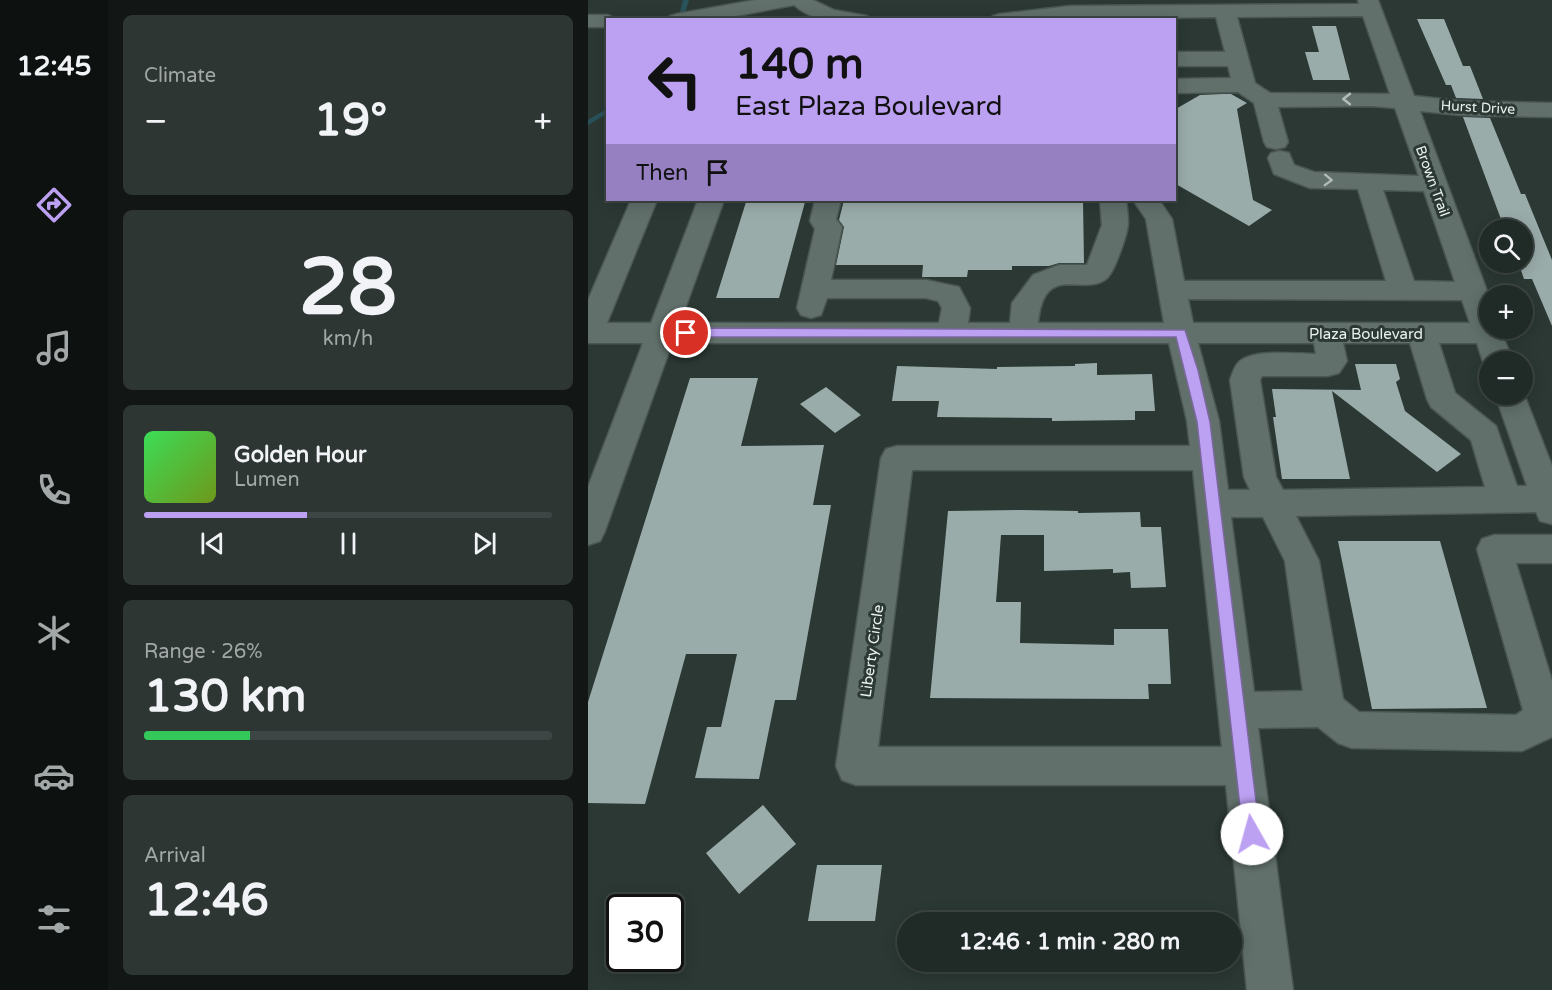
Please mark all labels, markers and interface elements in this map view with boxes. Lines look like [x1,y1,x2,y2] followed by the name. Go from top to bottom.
[735,39,864,90] text: 140 m
[636,42,714,120] icon: left
[17,50,91,83] text: 12:45
[144,64,216,88] text: Climate
[735,90,1003,123] text: East Plaza Boulevard
[1342,93,1351,105] one-way arrow
[314,94,387,148] text: 19°
[1440,97,1516,118] street label: Hurst Drive
[144,102,168,141] text: −
[533,102,552,141] text: +
[1412,143,1453,219] street label: Brown Trail
[701,156,734,189] icon: arrive
[636,160,689,186] text: Then
[1323,174,1332,187] one-way arrow
[33,184,75,226] icon: directions
[1479,219,1533,405] map controls
[1479,219,1533,273] button: search
[299,241,397,335] text: 28
[1479,285,1533,339] button: +
[660,307,711,358] pin
[669,316,702,349] icon: arrive
[1309,325,1423,343] street label: Plaza Boulevard
[33,327,75,369] icon: music
[323,327,373,351] text: km/h
[1479,351,1533,405] button: −
[234,442,366,468] text: Golden Hour
[234,468,300,492] text: Lumen
[33,469,75,511] icon: phone
[196,527,229,560] icon: previous
[332,527,365,560] icon: pause
[468,527,501,560] icon: next
[857,603,887,699] street label: Liberty Circle
[33,612,75,654] icon: climate
[144,640,263,664] text: Range · 26%
[144,670,306,724] text: 130 km
[33,755,75,797] icon: car
[1220,802,1284,866] position arrow
[144,844,206,868] text: Arrival
[144,874,269,928] text: 12:46
[606,894,684,972] speed limit sign: 30
[33,898,75,940] icon: filters
[959,929,1180,955] text: 12:46 · 1 min · 280 m

